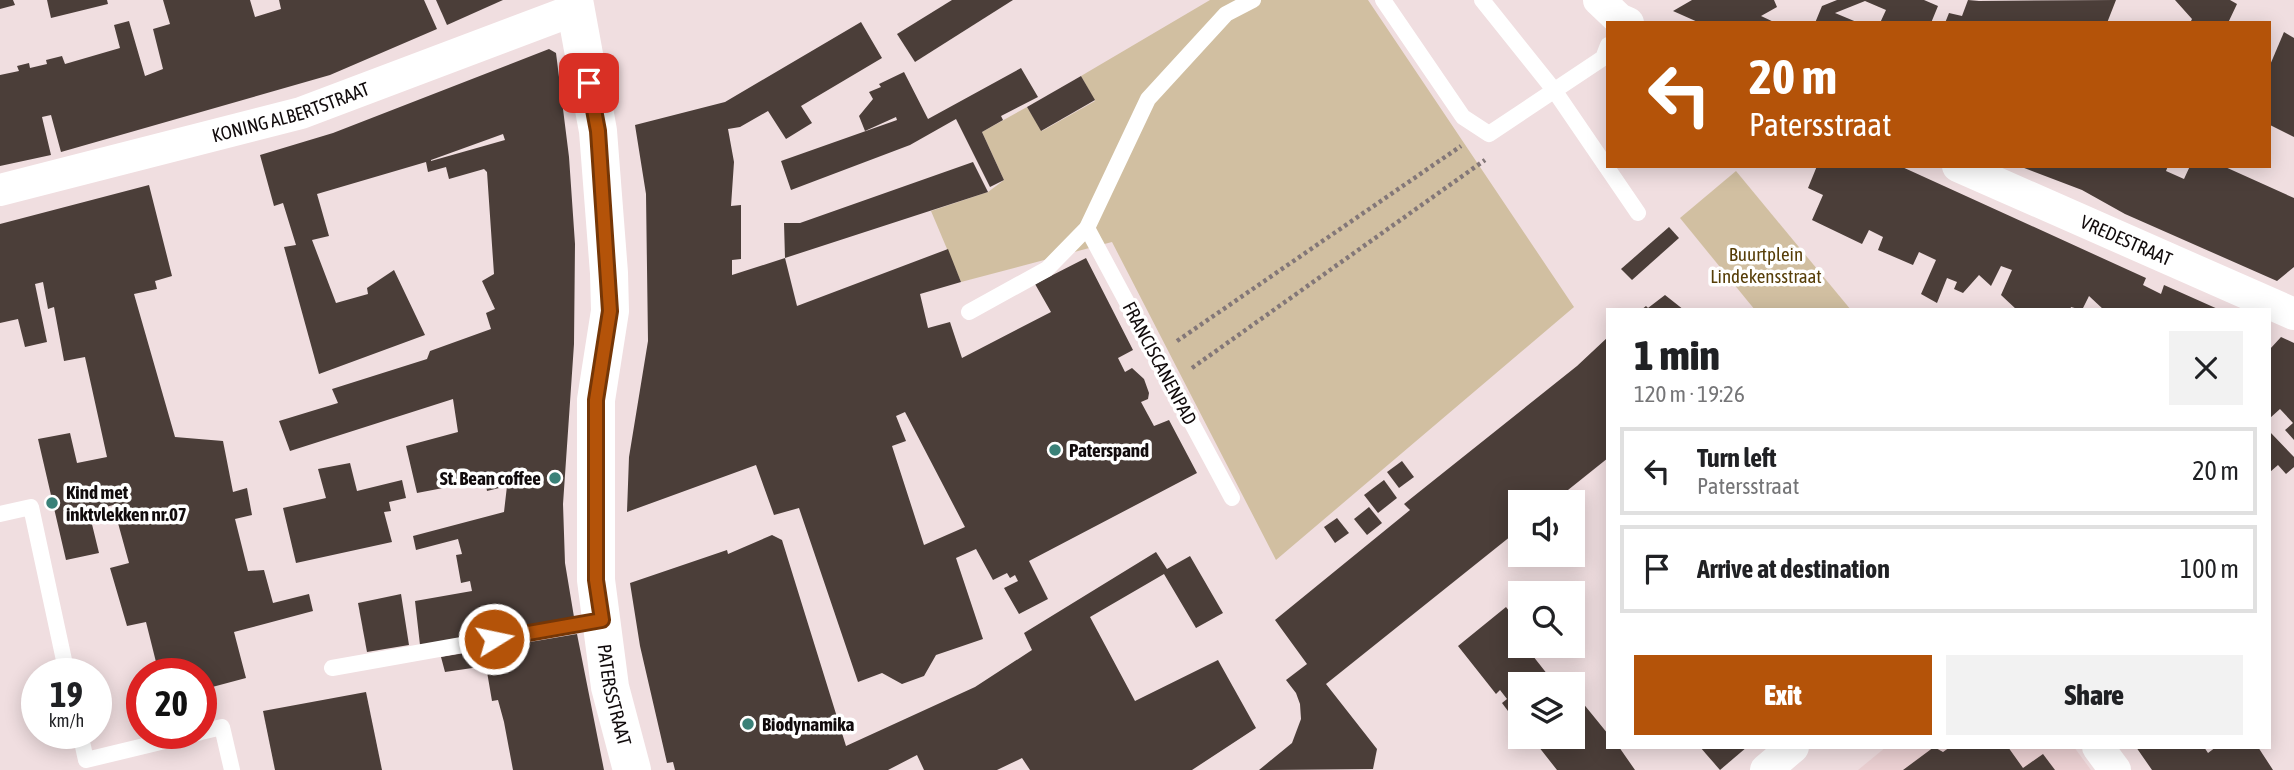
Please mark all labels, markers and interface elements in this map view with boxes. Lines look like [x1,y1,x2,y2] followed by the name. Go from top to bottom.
[1749,48,1837,104] text: 20 m
[1634,49,1725,140] icon: left
[559,53,619,113] pin
[570,64,608,102] icon: arrive
[210,77,373,146] street label: KONING ALBERTSTRAAT
[1749,106,1891,143] text: Patersstraat
[2077,210,2176,270] street label: VREDESTRAAT
[1710,243,1822,287] park label: Buurtplein Lindekensstraat
[1118,298,1202,428] street label: FRANCISCANENPAD
[1634,331,1720,379] text: 1 min
[2169,331,2243,405] button: close
[1634,381,1745,407] text: 120 m · 19:26
[1069,439,1149,461] place label: Paterspand
[1047,442,1063,458] marker: Paterspand
[1697,443,1777,473] text: Turn left
[1638,452,1676,490] icon: left
[2192,456,2239,486] text: 20 m
[440,467,541,489] place label: St. Bean coffee
[547,470,563,486] marker: St. Bean coffee
[1697,473,1799,499] text: Patersstraat
[66,481,187,525] place label: Kind met inktvlekken nr.07
[1508,490,1585,749] map controls
[1508,490,1585,567] button: sound
[44,495,60,511] marker: Kind met inktvlekken nr.07
[1638,550,1676,588] icon: arrive
[1697,554,1890,584] text: Arrive at destination
[2180,554,2239,584] text: 100 m
[1508,581,1585,658] button: search
[457,602,531,676] position arrow
[593,643,636,748] street label: PATERSSTRAAT
[1634,655,1932,735] button: Exit
[1946,655,2243,735] button: Share
[126,658,217,749] speed limit sign: 20
[1508,672,1585,749] button: layers
[50,674,83,714] text: 19
[49,710,84,731] text: km/h
[762,713,855,735] place label: Biodynamika
[740,716,756,732] marker: Biodynamika

